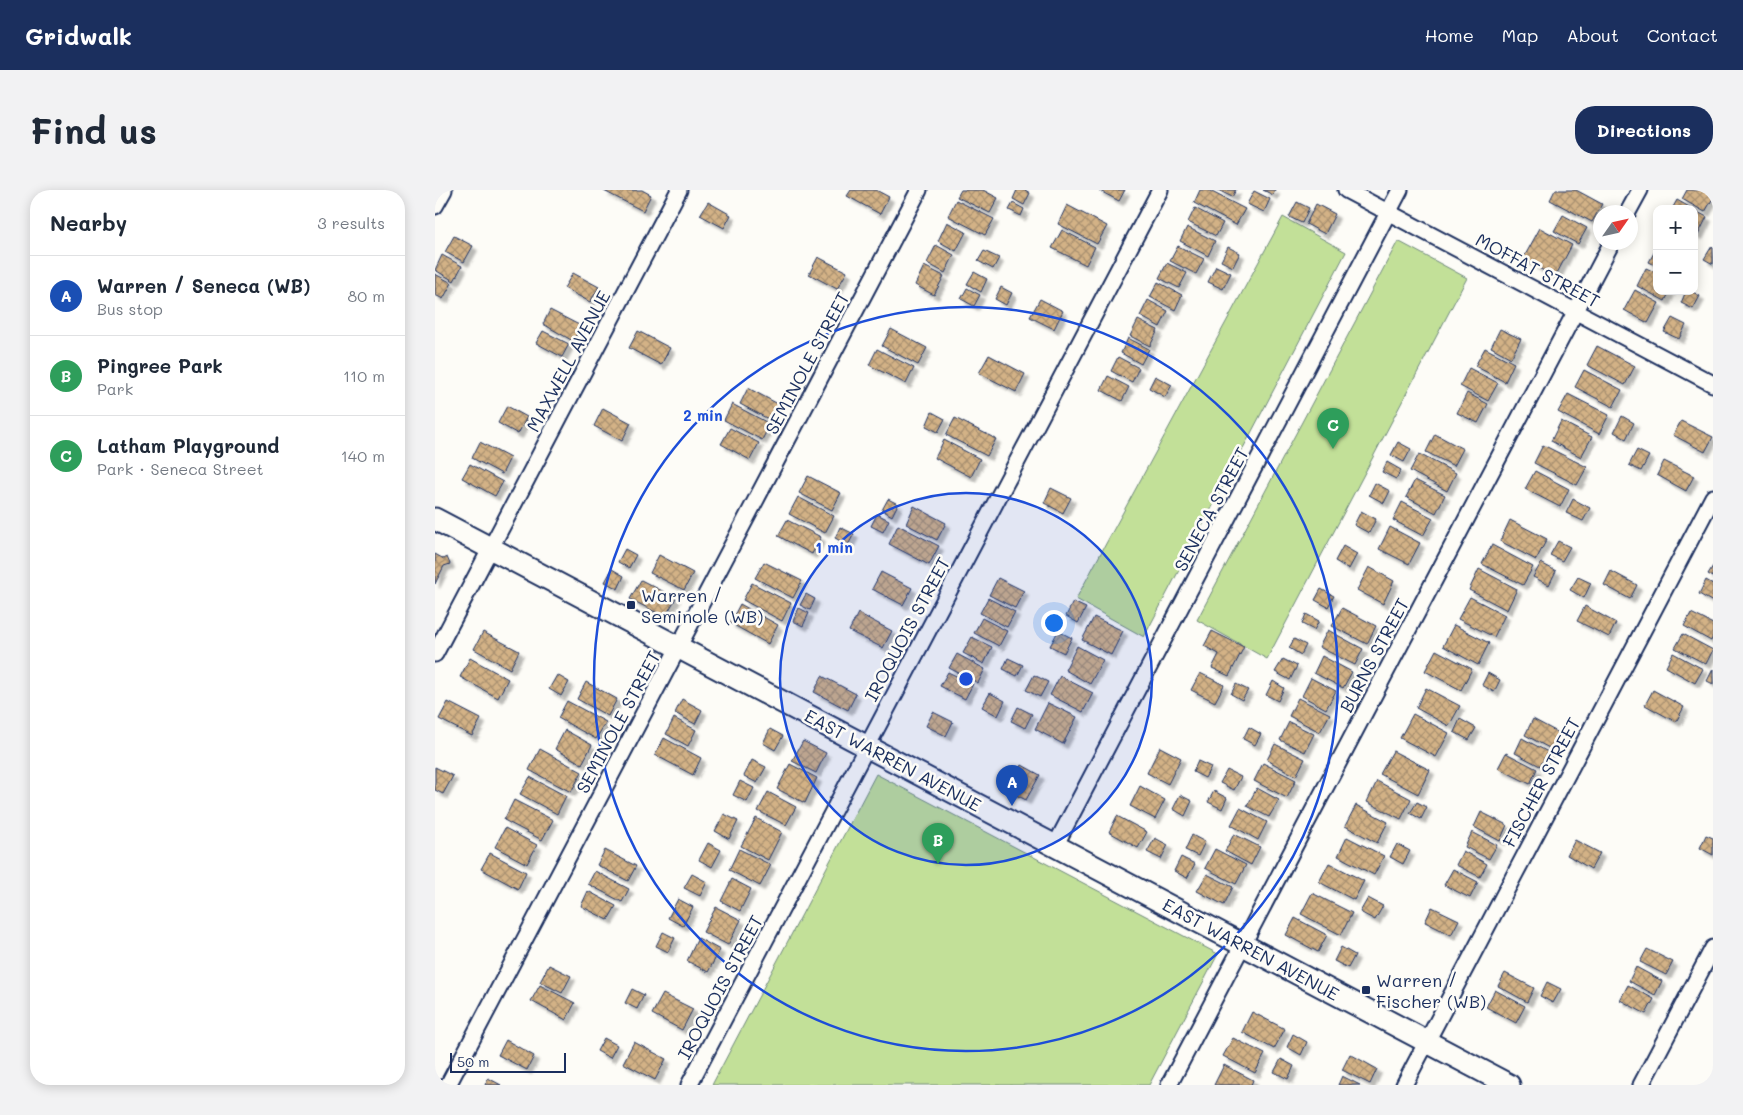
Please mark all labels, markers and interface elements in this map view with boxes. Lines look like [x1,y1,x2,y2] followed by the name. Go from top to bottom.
[25,20,132,51] text: Gridwalk
[1425,23,1474,47] text: Home
[1502,23,1538,47] text: Map
[1566,23,1619,47] text: About
[1647,23,1718,47] text: Contact
[1575,106,1713,154] button: Directions
[30,107,157,153] text: Find us
[1593,205,1638,250] north arrow
[1653,205,1698,295] map controls
[1653,205,1698,250] button: +
[50,209,127,236] text: Nearby
[317,212,385,233] text: 3 results
[1472,227,1604,313] street label: MOFFAT STREET
[1653,250,1698,295] button: −
[97,273,310,298] text: Warren / Seneca (WB)
[60,285,72,306] text: A
[348,285,385,306] text: 80 m
[521,286,615,436] street label: MAXWELL AVENUE
[759,288,855,438] street label: SEMINOLE STREET
[97,298,163,319] text: Bus stop
[97,353,223,378] text: Pingree Park
[61,365,71,386] text: B
[343,365,385,386] text: 110 m
[97,378,133,399] text: Park
[683,405,723,425] text: 2 min
[1317,408,1349,449] pin: C
[97,433,279,458] text: Latham Playground
[1168,443,1254,575] street label: SENECA STREET
[60,445,72,466] text: C
[341,445,385,466] text: 140 m
[97,458,264,479] text: Park · Seneca Street
[815,537,853,557] text: 1 min
[859,553,955,705] street label: IROQUOIS STREET
[641,583,763,628] place label: Warren / Seminole (WB)
[1334,594,1414,716] street label: BURNS STREET
[625,599,637,611] marker: Warren / Seminole (WB)
[1041,610,1067,636] your location
[570,647,666,797] street label: SEMINOLE STREET
[957,670,975,688] centre of rings
[801,703,985,817] street label: EAST WARREN AVENUE
[1497,713,1585,851] street label: FISCHER STREET
[996,765,1028,806] pin: A
[922,823,954,864] pin: B
[1159,892,1343,1006] street label: EAST WARREN AVENUE
[672,911,768,1063] street label: IROQUOIS STREET
[1376,968,1486,1013] place label: Warren / Fischer (WB)
[1360,984,1372,996] marker: Warren / Fischer (WB)
[450,1050,566,1073] scale bar
[457,1052,489,1071] text: 50 m

